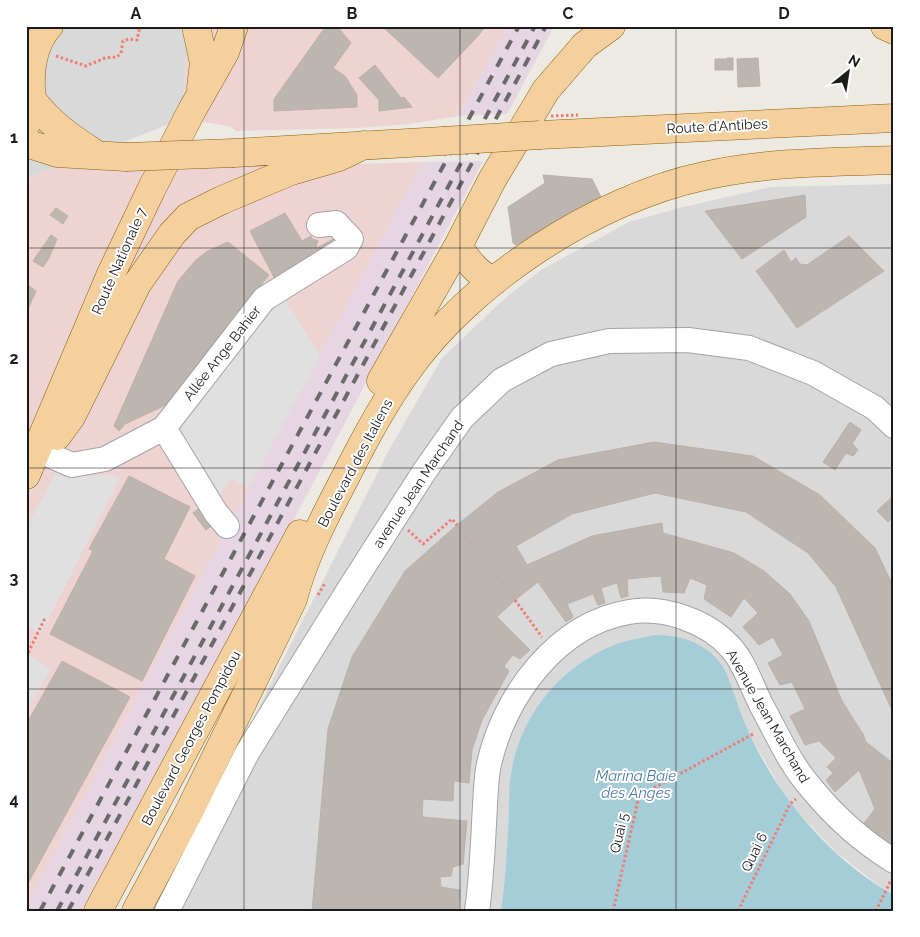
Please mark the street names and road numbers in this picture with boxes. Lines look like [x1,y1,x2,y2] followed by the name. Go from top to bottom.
[666,115,768,137] street label: Route d'Antibes
[88,205,150,317] street label: Route Nationale 7
[180,302,264,404] street label: Allée Ange Bahier
[314,396,396,530] street label: Boulevard des Italiens
[369,417,467,551] street label: avenue Jean Marchand
[723,646,813,786] street label: Avenue Jean Marchand
[138,648,244,828] street label: Boulevard Georges Pompidou
[607,811,631,855] street label: Quai 5
[738,830,770,874] street label: Quai 6

